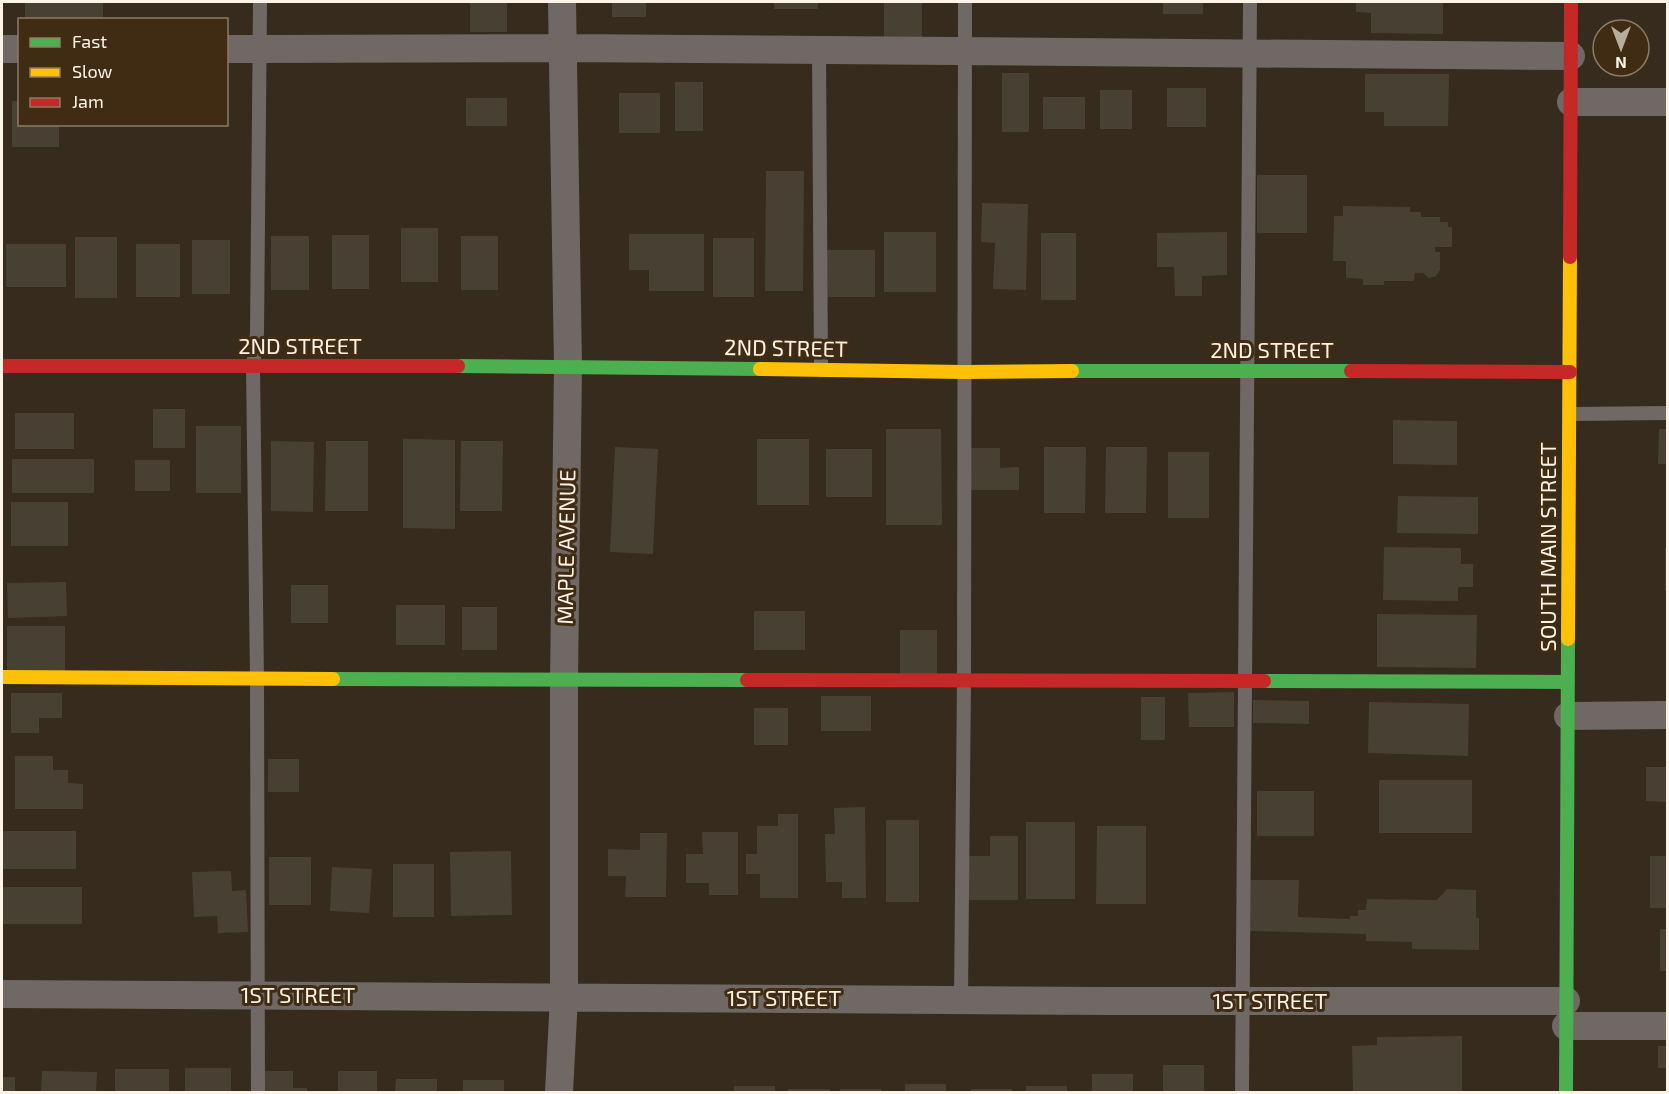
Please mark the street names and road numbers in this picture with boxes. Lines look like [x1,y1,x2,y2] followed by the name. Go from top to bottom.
[238,332,362,358] street label: 2ND STREET
[724,333,848,361] street label: 2ND STREET
[1210,336,1334,362] street label: 2ND STREET
[1534,442,1560,652] street label: SOUTH MAIN STREET
[551,469,579,625] street label: MAPLE AVENUE
[241,981,355,1007] street label: 1ST STREET
[727,984,841,1010] street label: 1ST STREET
[1213,987,1327,1013] street label: 1ST STREET

